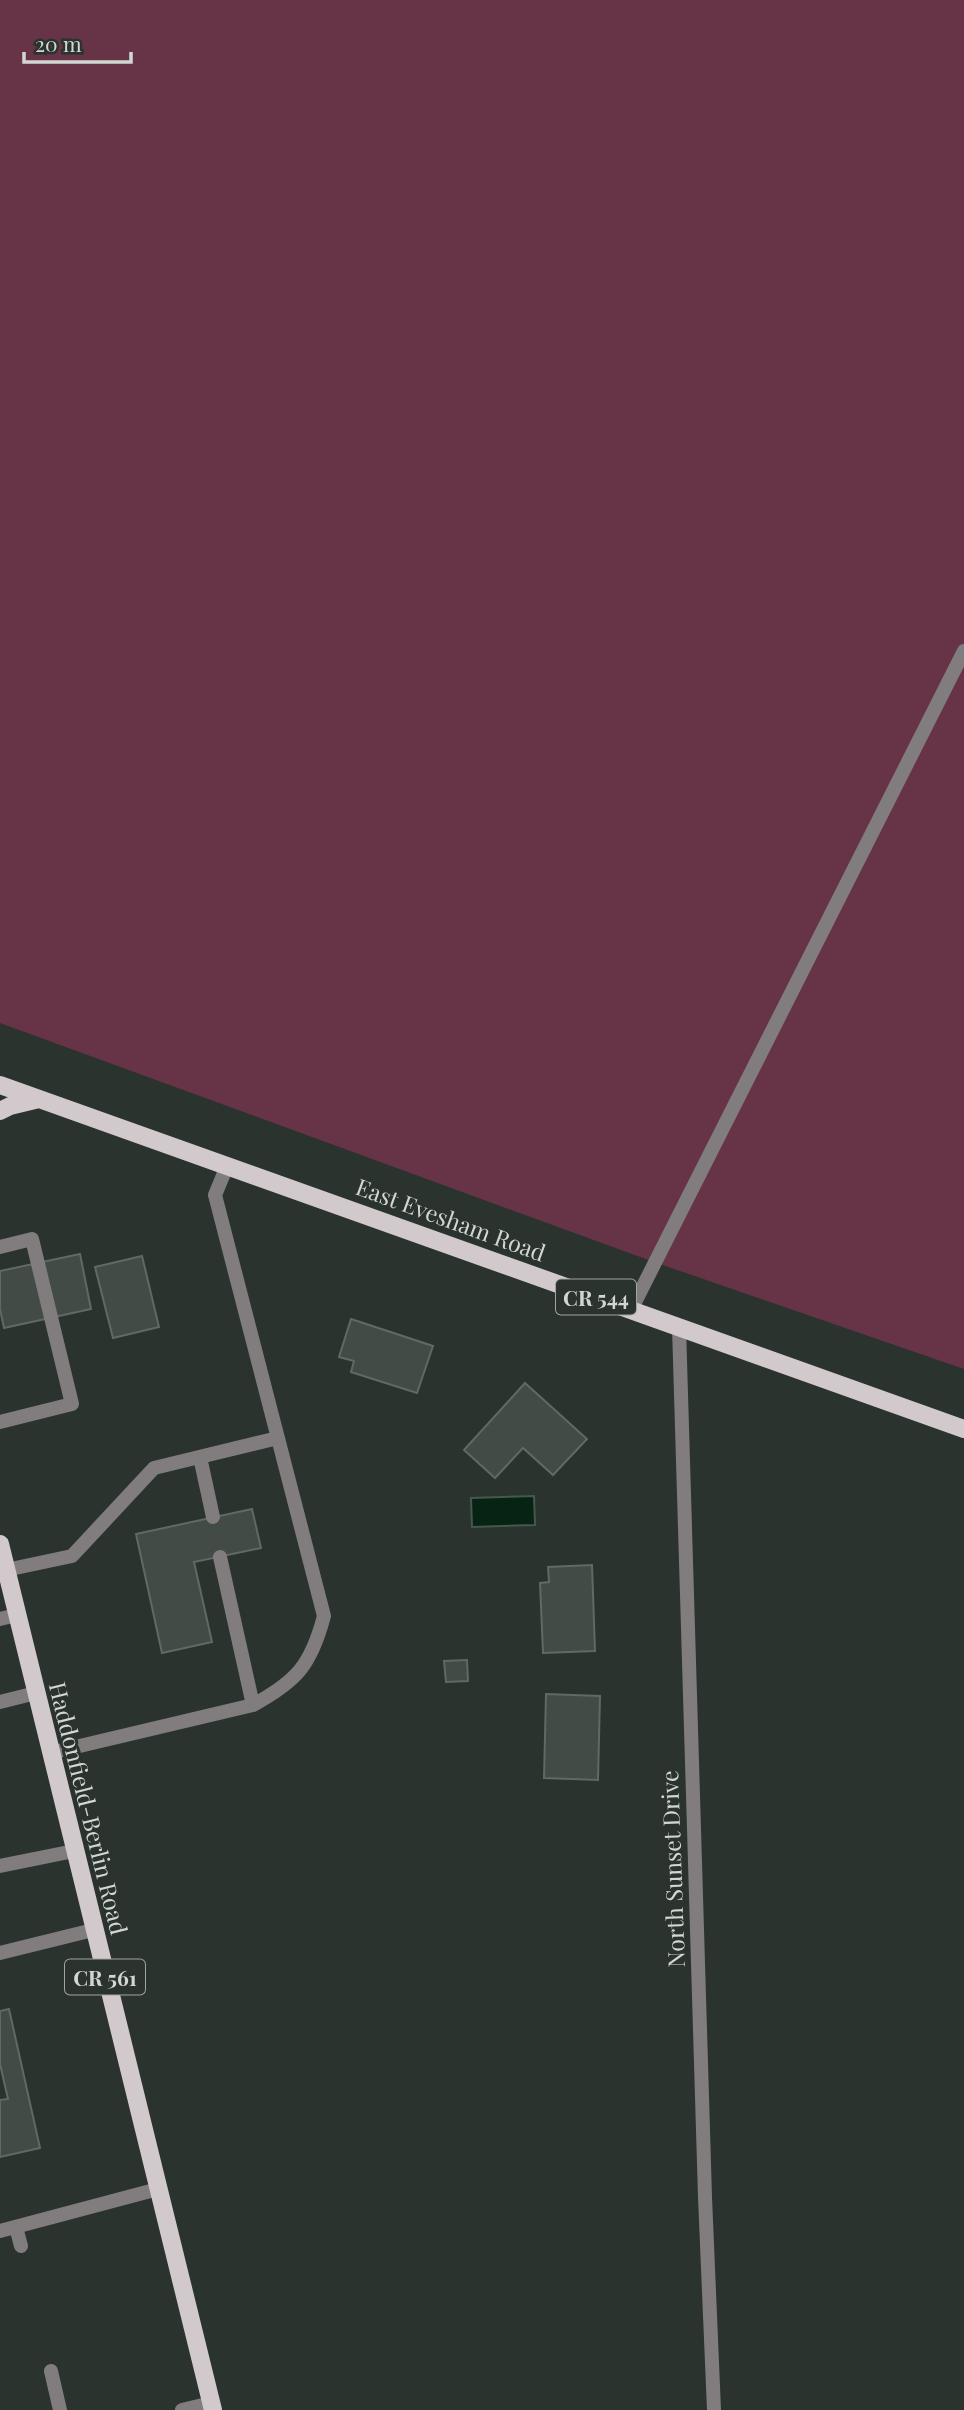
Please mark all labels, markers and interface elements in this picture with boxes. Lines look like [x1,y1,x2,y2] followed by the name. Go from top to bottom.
[24,21,131,65] scale bar
[35,29,82,57] text: 20 m
[352,1170,550,1268] street label: East Evesham Road
[556,1280,636,1314] road number: CR 544
[43,1678,135,1938] street label: Haddonfield-Berlin Road
[653,1770,691,1968] street label: North Sunset Drive
[65,1960,145,1994] road number: CR 561

